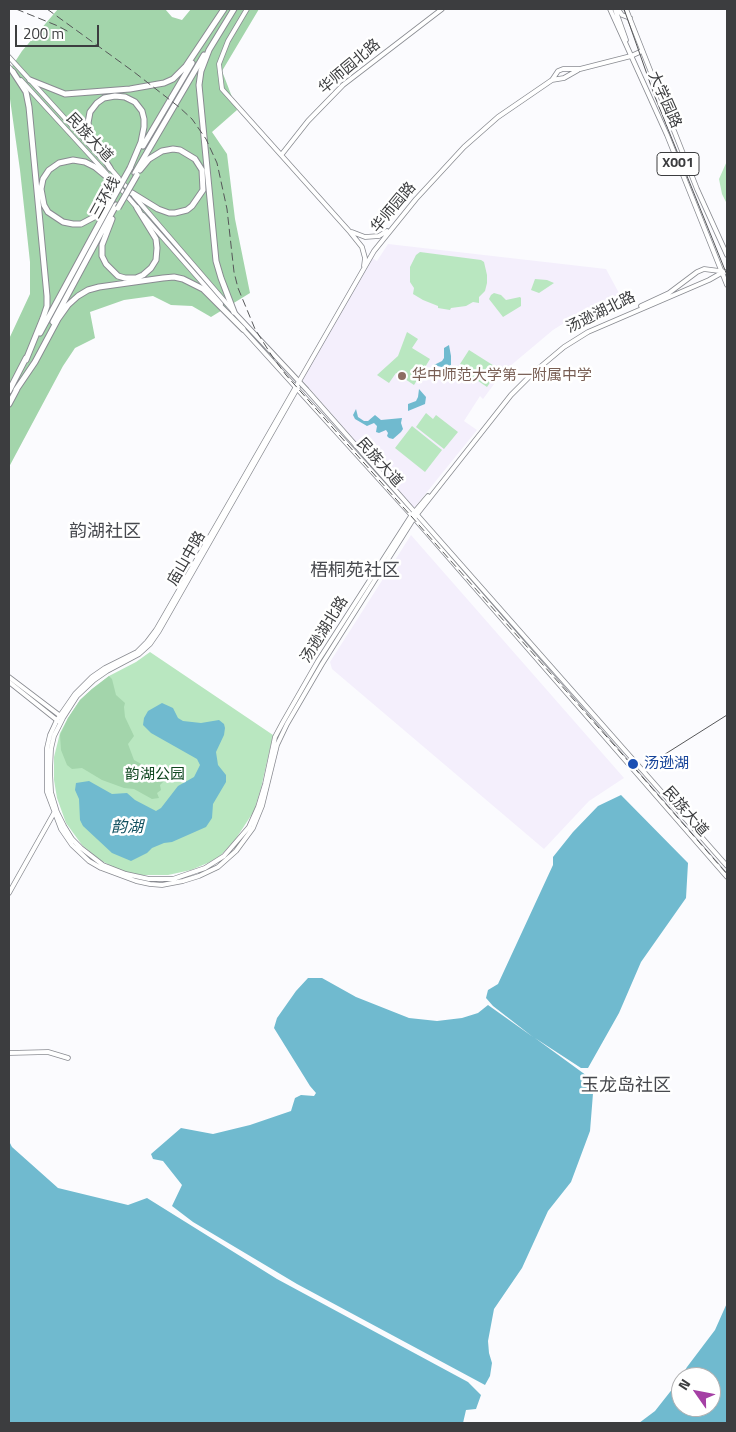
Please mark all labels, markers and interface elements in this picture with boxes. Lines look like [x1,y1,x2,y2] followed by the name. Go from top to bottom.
[18,15,101,47] scale bar
[23,22,64,45] text: 200 m
[315,36,385,98] street label: 华师园北路
[644,69,684,131] street label: 大学园路
[62,110,116,166] street label: 民族大道
[657,152,699,175] road number: X001
[87,174,125,222] street label: 三环线
[368,179,420,237] street label: 华师园路
[563,288,639,338] street label: 汤逊湖北路
[412,367,592,385] place label: 华中师范大学第一附属中学
[396,370,408,382] marker: 华中师范大学第一附属中学
[352,435,406,491] street label: 民族大道
[69,522,141,544] district label: 韵湖社区
[164,529,210,589] street label: 庙山中路
[310,561,400,583] district label: 梧桐苑社区
[297,593,353,667] street label: 汤逊湖北路
[644,755,689,773] place label: 汤逊湖
[626,757,640,771] marker: 汤逊湖
[125,766,185,784] park label: 韵湖公园
[659,783,711,841] street label: 民族大道
[111,818,143,838] water label: 韵湖
[581,1076,671,1098] district label: 玉龙岛社区
[671,1367,721,1417] north arrow
[672,1374,695,1394] text: N

